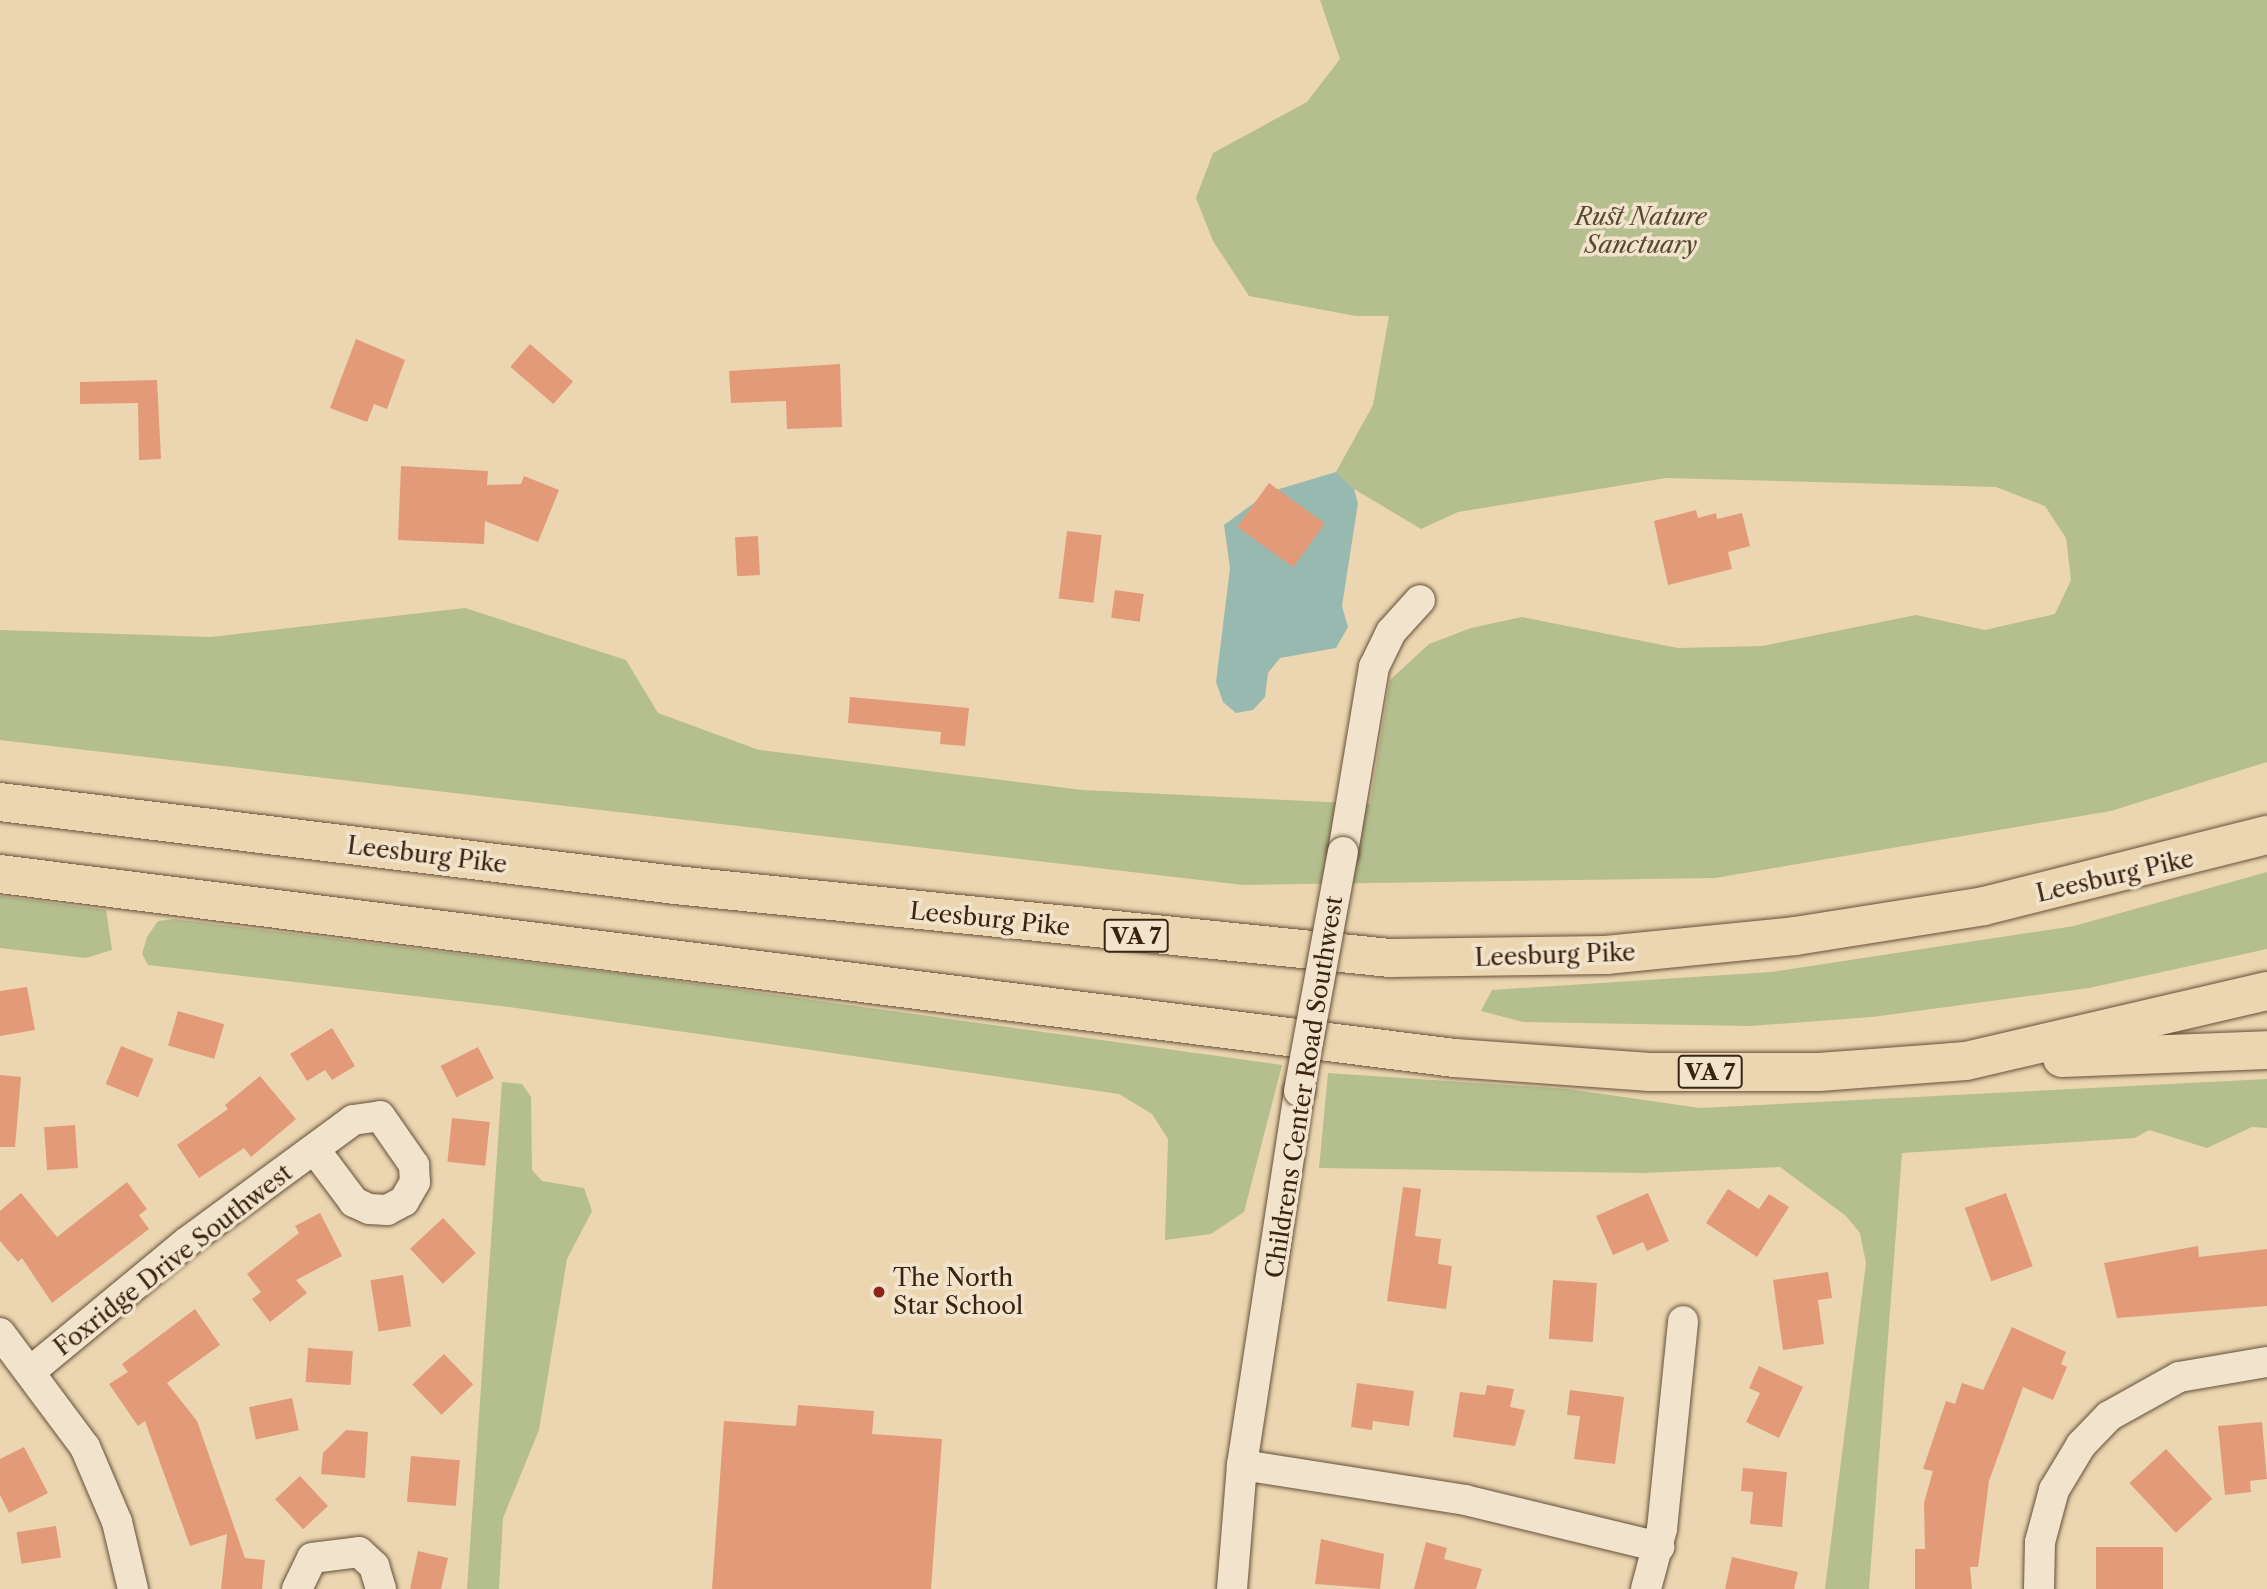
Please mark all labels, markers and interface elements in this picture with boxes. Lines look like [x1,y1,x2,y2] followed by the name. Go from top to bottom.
[1575,203,1707,259] park label: Rust Nature Sanctuary
[345,831,509,879] street label: Leesburg Pike
[2033,844,2197,908] street label: Leesburg Pike
[1260,894,1348,1280] street label: Childrens Center Road Southwest
[908,896,1072,942] street label: Leesburg Pike
[1103,917,1169,956] road number: VA 7
[1474,938,1636,972] street label: Leesburg Pike
[1677,1052,1743,1092] road number: VA 7
[48,1158,298,1362] street label: Foxridge Drive Southwest
[893,1264,1024,1320] place label: The North Star School
[871,1284,887,1300] marker: The North Star School

